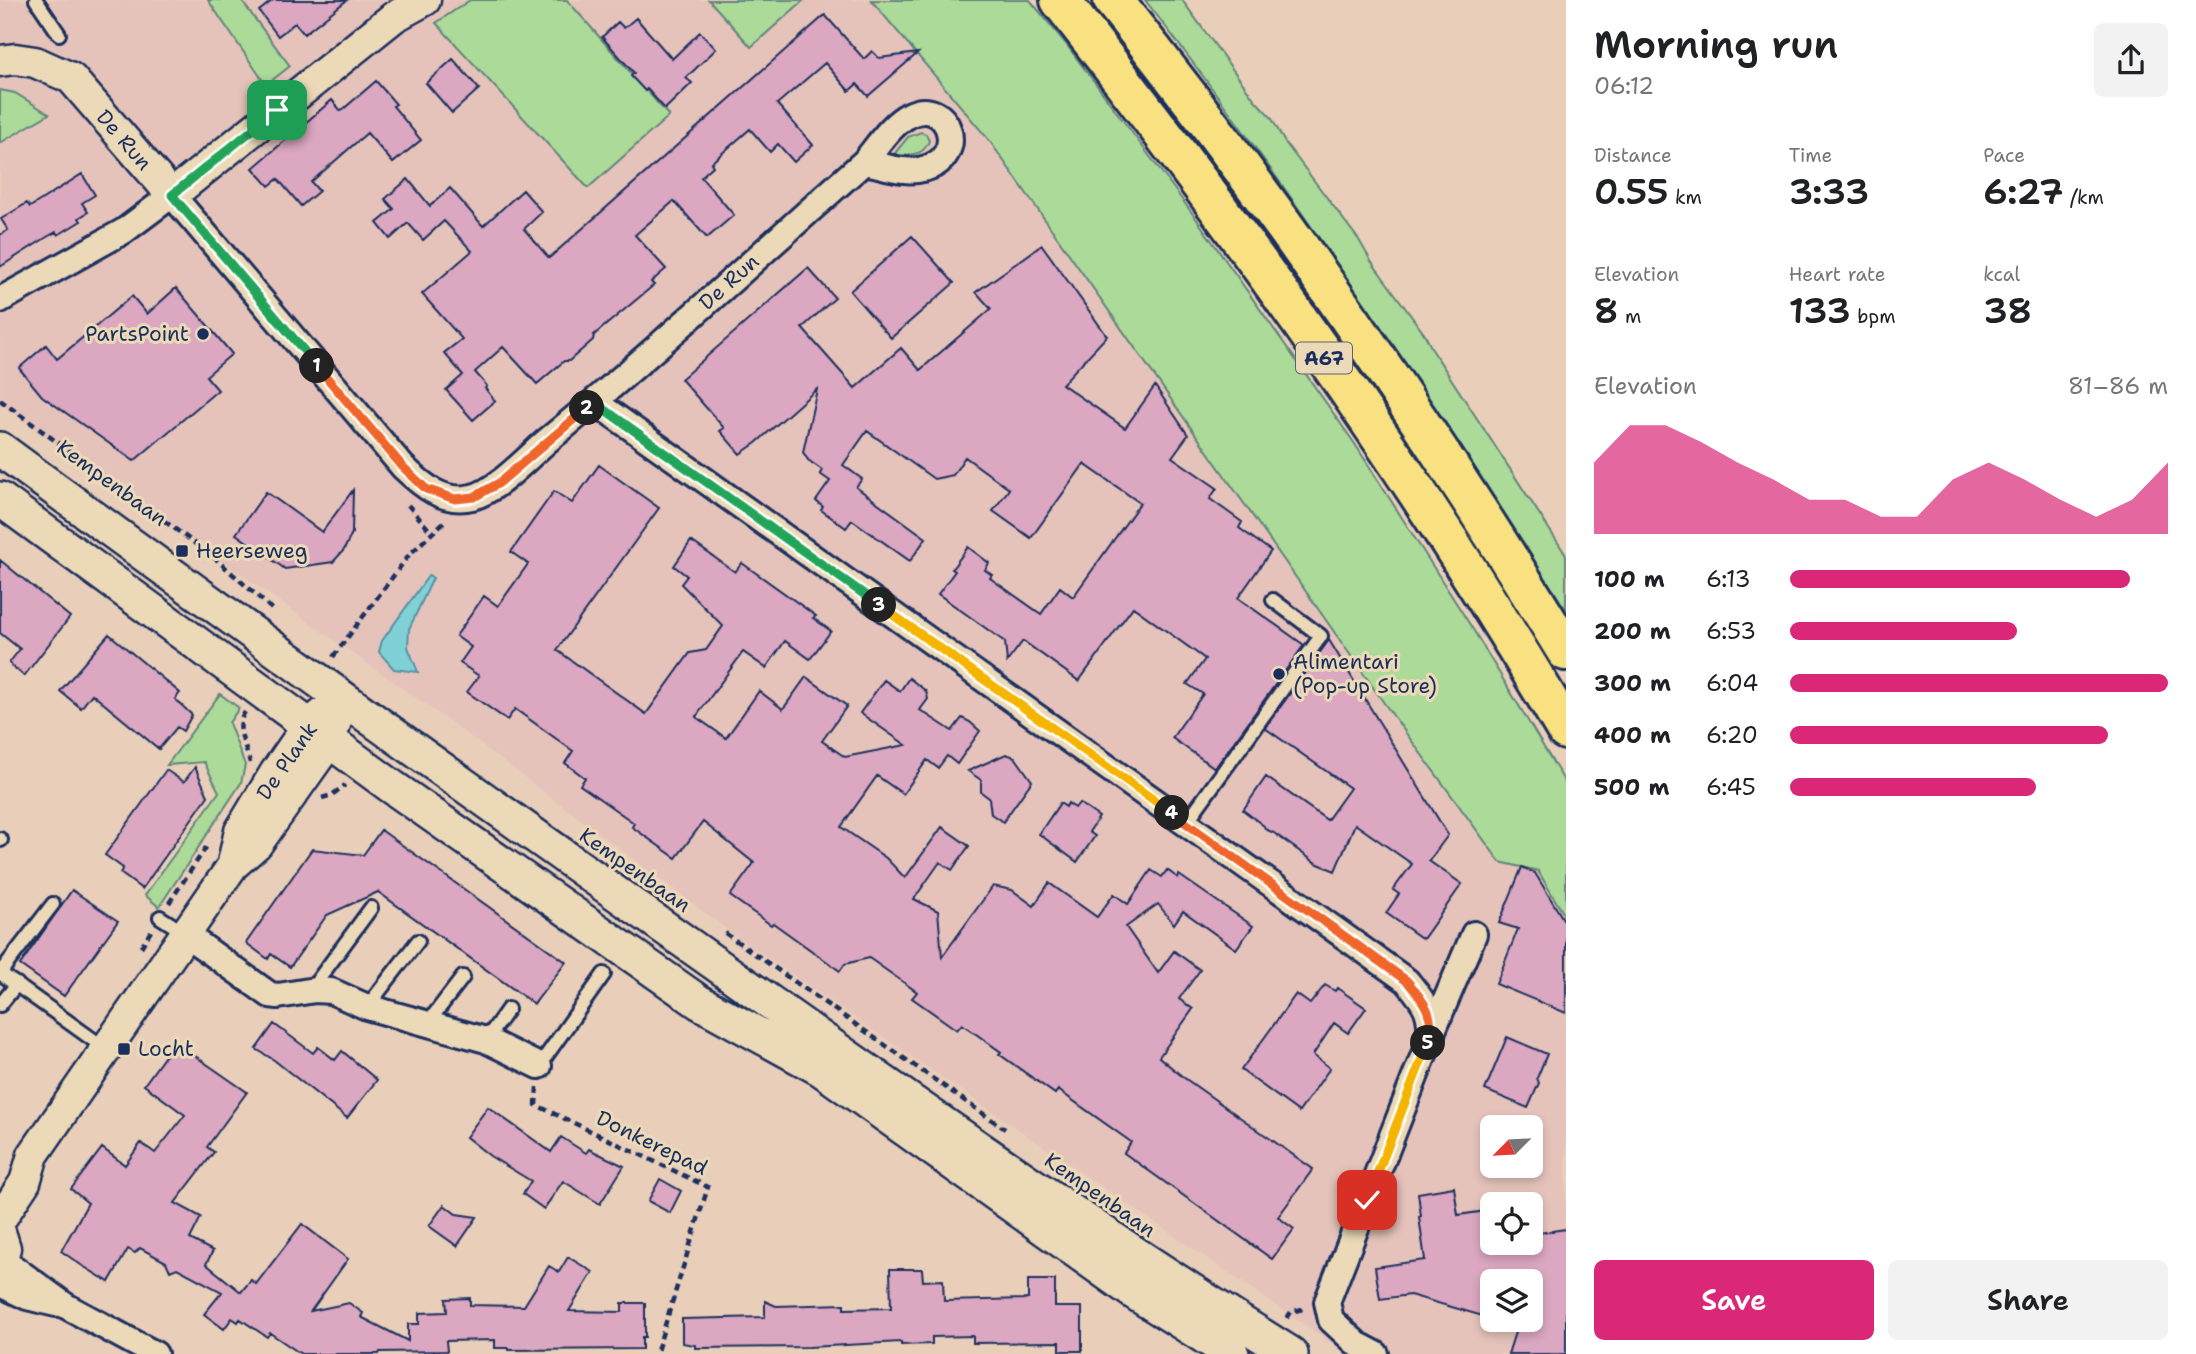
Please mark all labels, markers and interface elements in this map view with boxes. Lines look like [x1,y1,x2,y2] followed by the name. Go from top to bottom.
[1594,19,1838,70] text: Morning run
[2094,23,2168,97] button: share
[1594,71,1654,101] text: 06:12
[247,80,307,140] pin
[258,91,296,129] icon: arrive
[90,104,158,176] street label: De Run
[1594,143,1672,168] text: Distance
[1789,143,1832,168] text: Time
[1983,143,2025,168] text: Pace
[1594,168,1668,215] text: 0.55
[1789,168,1869,215] text: 3:33
[1983,168,2064,215] text: 6:27
[1668,185,1702,210] text: km
[2064,185,2104,210] text: /km
[693,248,765,316] street label: De Run
[1594,262,1679,287] text: Elevation
[1789,262,1885,287] text: Heart rate
[1983,262,2020,287] text: kcal
[1594,287,1619,334] text: 8
[1789,287,1851,334] text: 133
[1983,287,2032,334] text: 38
[1619,304,1641,329] text: m
[1851,304,1896,329] text: bpm
[85,320,189,348] place label: PartsPoint
[195,326,211,342] marker: PartsPoint
[1296,342,1352,374] road number: A67
[300,348,334,384] pin: 1
[312,353,321,378] text: 1
[1594,371,1697,401] text: Elevation
[2068,371,2168,401] text: 81–86 m
[570,390,604,426] pin: 2
[580,395,593,420] text: 2
[51,433,173,533] street label: Kempenbaan
[196,537,308,565] place label: Heerseweg
[174,543,190,559] marker: Heerseweg
[1594,564,1665,594] text: 100 m
[1706,564,1751,594] text: 6:13
[862,588,896,622] pin: 3
[872,592,885,617] text: 3
[1594,616,1671,646] text: 200 m
[1706,616,1756,646] text: 6:53
[1293,648,1437,700] place label: Alimentari (Pop-up Store)
[1271,666,1287,682] marker: Alimentari (Pop-up Store)
[1594,668,1671,698] text: 300 m
[1706,668,1758,698] text: 6:04
[250,716,324,806] street label: De Plank
[1594,720,1671,750] text: 400 m
[1706,720,1758,750] text: 6:20
[1594,772,1669,802] text: 500 m
[1706,772,1756,802] text: 6:45
[1154,796,1190,830] pin: 4
[1165,800,1178,825] text: 4
[574,821,696,919] street label: Kempenbaan
[1410,1026,1446,1060] pin: 5
[1422,1030,1433,1055] text: 5
[138,1035,194,1063] place label: Locht
[116,1041,132,1057] marker: Locht
[592,1104,712,1182] street label: Donkerepad
[1480,1115,1544,1178] north arrow
[1480,1115,1543,1332] map controls
[1039,1146,1161,1244] street label: Kempenbaan
[1337,1170,1397,1230] pin
[1348,1181,1386,1219] icon: check
[1480,1192,1543,1255] button: locate
[1594,1260,1874,1340] button: Save
[1888,1260,2168,1340] button: Share
[1480,1269,1543,1332] button: layers

